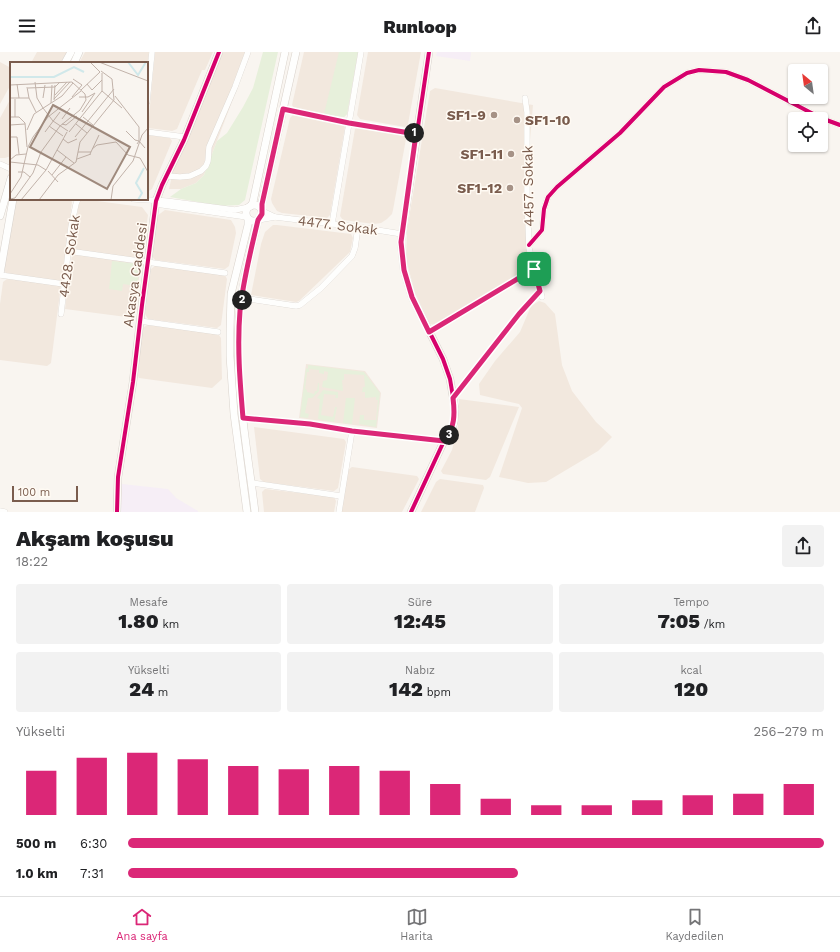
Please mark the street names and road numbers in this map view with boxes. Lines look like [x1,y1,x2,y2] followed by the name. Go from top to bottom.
[519,145,537,227] street label: 4457. Sokak
[297,212,379,238] street label: 4477. Sokak
[55,214,83,298] street label: 4428. Sokak
[120,222,150,328] street label: Akasya Caddesi

